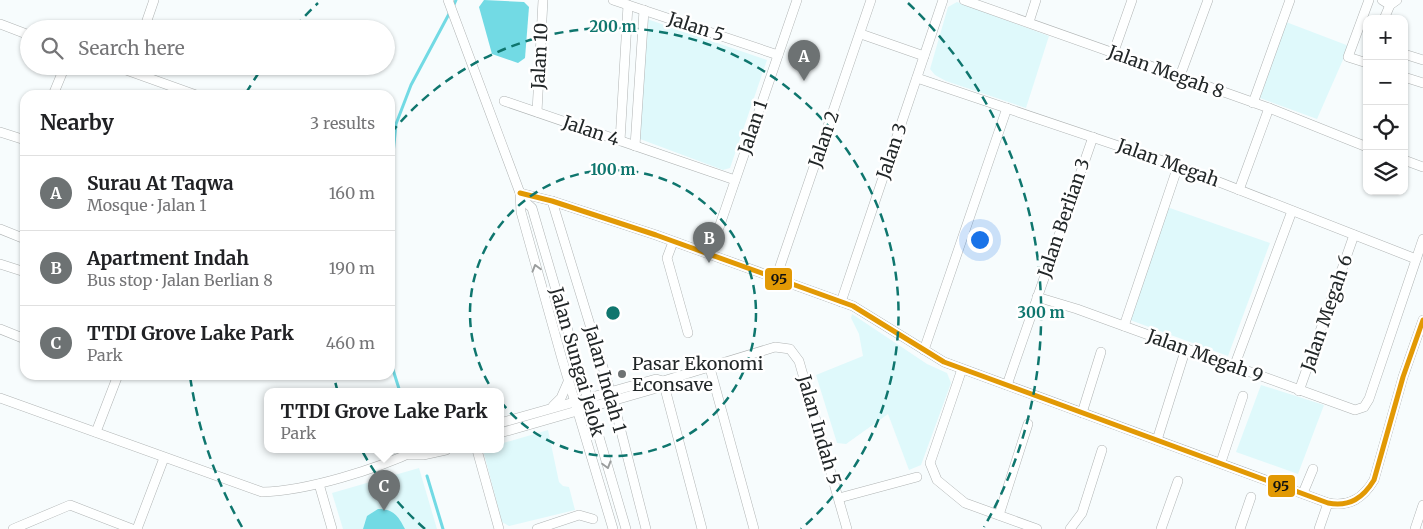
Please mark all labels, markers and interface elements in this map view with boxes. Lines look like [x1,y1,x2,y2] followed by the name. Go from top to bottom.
[664,6,727,46] street label: Jalan 5
[1363,15,1408,195] map controls
[1363,15,1408,60] button: +
[589,17,637,36] text: 200 m
[20,20,395,75] search box
[526,22,553,91] street label: Jalan 10
[38,34,66,62] icon: search
[78,36,185,60] text: Search here
[788,40,820,81] pin: A
[1104,40,1227,103] street label: Jalan Megah 8
[1363,60,1408,105] button: −
[732,97,772,158] street label: Jalan 1
[1363,105,1408,150] button: locate
[803,108,844,171] street label: Jalan 2
[40,109,114,136] text: Nearby
[559,110,623,151] street label: Jalan 4
[310,113,375,133] text: 3 results
[871,120,912,183] street label: Jalan 3
[1113,133,1222,192] street label: Jalan Megah
[1363,150,1408,195] button: layers
[1032,155,1095,281] street label: Jalan Berlian 3
[591,160,635,179] text: 100 m
[87,171,234,195] text: Surau At Taqwa
[50,183,62,203] text: A
[329,183,375,203] text: 160 m
[87,195,206,215] text: Mosque · Jalan 1
[693,222,725,263] pin: B
[967,227,993,253] your location
[87,246,249,270] text: Apartment Indah
[1295,251,1357,375] street label: Jalan Megah 6
[50,258,62,278] text: B
[329,258,375,278] text: 190 m
[532,264,542,272] one-way arrow
[764,267,793,291] line badge: 95
[87,270,273,290] text: Bus stop · Jalan Berlian 8
[771,270,787,288] text: 95
[545,284,610,440] street label: Jalan Sungai Jelok
[1017,303,1065,322] text: 300 m
[604,304,622,322] centre of rings
[87,321,294,345] text: TTDI Grove Lake Park
[579,322,632,435] street label: Jalan Indah 1
[1143,324,1266,387] street label: Jalan Megah 9
[51,333,61,353] text: C
[326,333,375,353] text: 460 m
[87,345,123,365] text: Park
[632,352,763,396] place label: Pasar Ekonomi Econsave
[616,368,628,380] marker: Pasar Ekonomi Econsave
[793,371,846,487] street label: Jalan Indah 5
[264,388,504,453] popup
[281,399,487,423] text: TTDI Grove Lake Park
[281,423,316,443] text: Park
[602,460,612,469] one-way arrow
[368,470,400,511] pin: C
[1267,474,1296,498] line badge: 95
[1273,477,1289,495] text: 95

